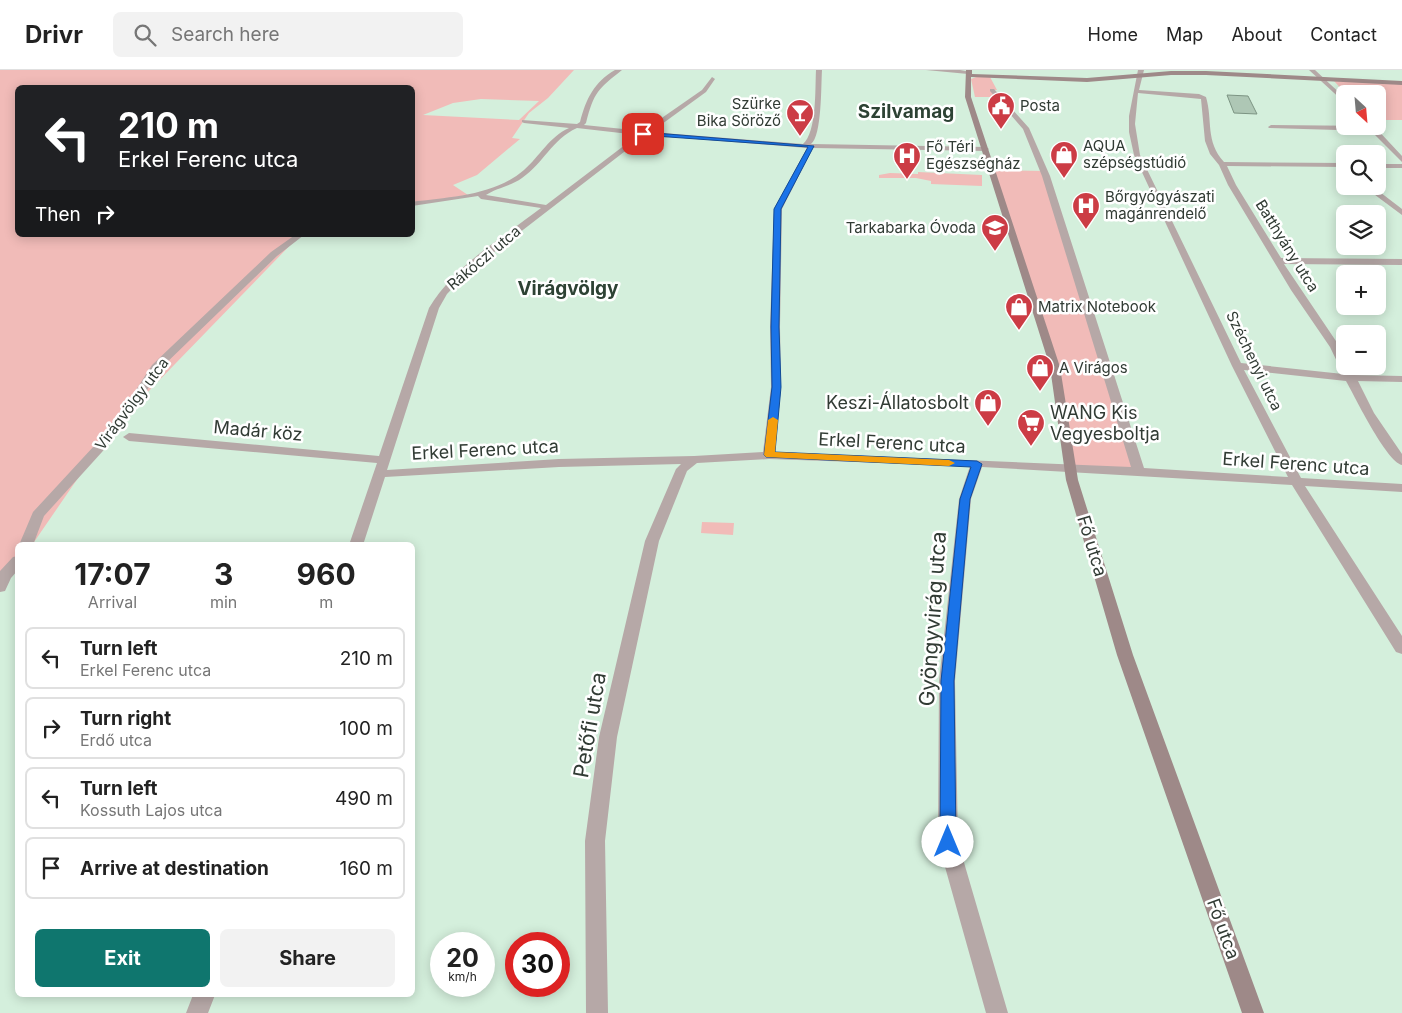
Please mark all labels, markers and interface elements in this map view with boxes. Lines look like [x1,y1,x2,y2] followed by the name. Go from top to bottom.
[113,12,463,57] search box
[25,20,83,49] text: Drivr
[131,21,159,49] icon: search
[171,23,280,46] text: Search here
[1088,24,1138,45] text: Home
[1166,24,1203,45] text: Map
[1231,24,1282,45] text: About
[1310,24,1377,45] text: Contact
[1336,85,1386,135] north arrow
[1336,85,1386,375] map controls
[986,91,1016,130] public building icon: Posta
[697,94,781,130] place label: Szürke Bika Söröző
[1020,96,1060,115] place label: Posta
[785,98,815,137] bar icon: Szürke Bika Söröző
[858,100,954,123] district label: Szilvamag
[118,104,219,146] text: 210 m
[35,105,100,170] icon: left
[622,113,664,155] pin
[629,120,657,148] icon: arrive
[1083,136,1186,172] place label: AQUA szépségstúdió
[926,137,1021,173] place label: Fő Téri Egészségház
[1049,140,1079,179] shop icon: AQUA szépségstúdió
[892,141,922,180] hospital icon: Fő Téri Egészségház
[1336,145,1386,195] button: search
[118,146,298,172] text: Erkel Ferenc utca
[1105,187,1215,223] place label: Bőrgyógyászati magánrendelő
[1071,191,1101,230] hospital icon: Bőrgyógyászati magánrendelő
[1251,196,1323,295] street label: Batthyány utca
[91,200,119,228] icon: right
[35,203,81,226] text: Then
[1336,205,1386,255] button: layers
[980,213,1010,252] school or university icon: Tarkabarka Óvoda
[846,218,976,237] place label: Tarkabarka Óvoda
[443,221,524,294] street label: Rákóczi utca
[1336,265,1386,315] button: +
[517,277,619,300] district label: Virágvölgy
[1004,292,1034,331] shop icon: Matrix Notebook
[1038,297,1157,316] place label: Matrix Notebook
[1222,308,1287,414] street label: Széchenyi utca
[1336,325,1386,375] button: −
[1025,353,1055,392] shop icon: A Virágos
[91,354,172,454] street label: Virágvölgy utca
[1059,358,1128,377] place label: A Virágos
[973,388,1003,427] shop icon: Keszi-Állatosbolt
[826,391,969,413] place label: Keszi-Állatosbolt
[1050,402,1160,444] place label: WANG Kis Vegyesboltja
[1016,408,1046,447] supermarket icon: WANG Kis Vegyesboltja
[213,416,303,445] street label: Madár köz
[818,428,966,457] street label: Erkel Ferenc utca
[411,435,559,464] street label: Erkel Ferenc utca
[1222,448,1370,479] street label: Erkel Ferenc utca
[1073,513,1112,579] street label: Fő utca
[914,531,951,707] street label: Gyöngyvirág utca
[74,556,151,592] text: 17:07
[214,556,233,592] text: 3
[297,556,356,592] text: 960
[88,592,137,612] text: Arrival
[210,592,237,612] text: min
[319,592,333,612] text: m
[80,637,158,660] text: Turn left
[37,644,65,672] icon: left
[340,647,393,670] text: 210 m
[80,660,211,680] text: Erkel Ferenc utca
[568,670,611,780] street label: Petőfi utca
[80,707,171,730] text: Turn right
[37,714,65,742] icon: right
[339,717,393,740] text: 100 m
[80,730,152,750] text: Erdő utca
[80,777,158,800] text: Turn left
[37,784,65,812] icon: left
[335,787,393,810] text: 490 m
[80,800,223,820] text: Kossuth Lajos utca
[921,815,973,867] position arrow
[37,854,65,882] icon: arrive
[80,857,269,880] text: Arrive at destination
[340,857,393,880] text: 160 m
[1203,896,1244,962] street label: Fő utca
[35,929,210,987] button: Exit
[220,929,395,987] button: Share
[505,932,570,997] speed limit sign: 30
[446,943,479,973] text: 20
[448,969,477,984] text: km/h

